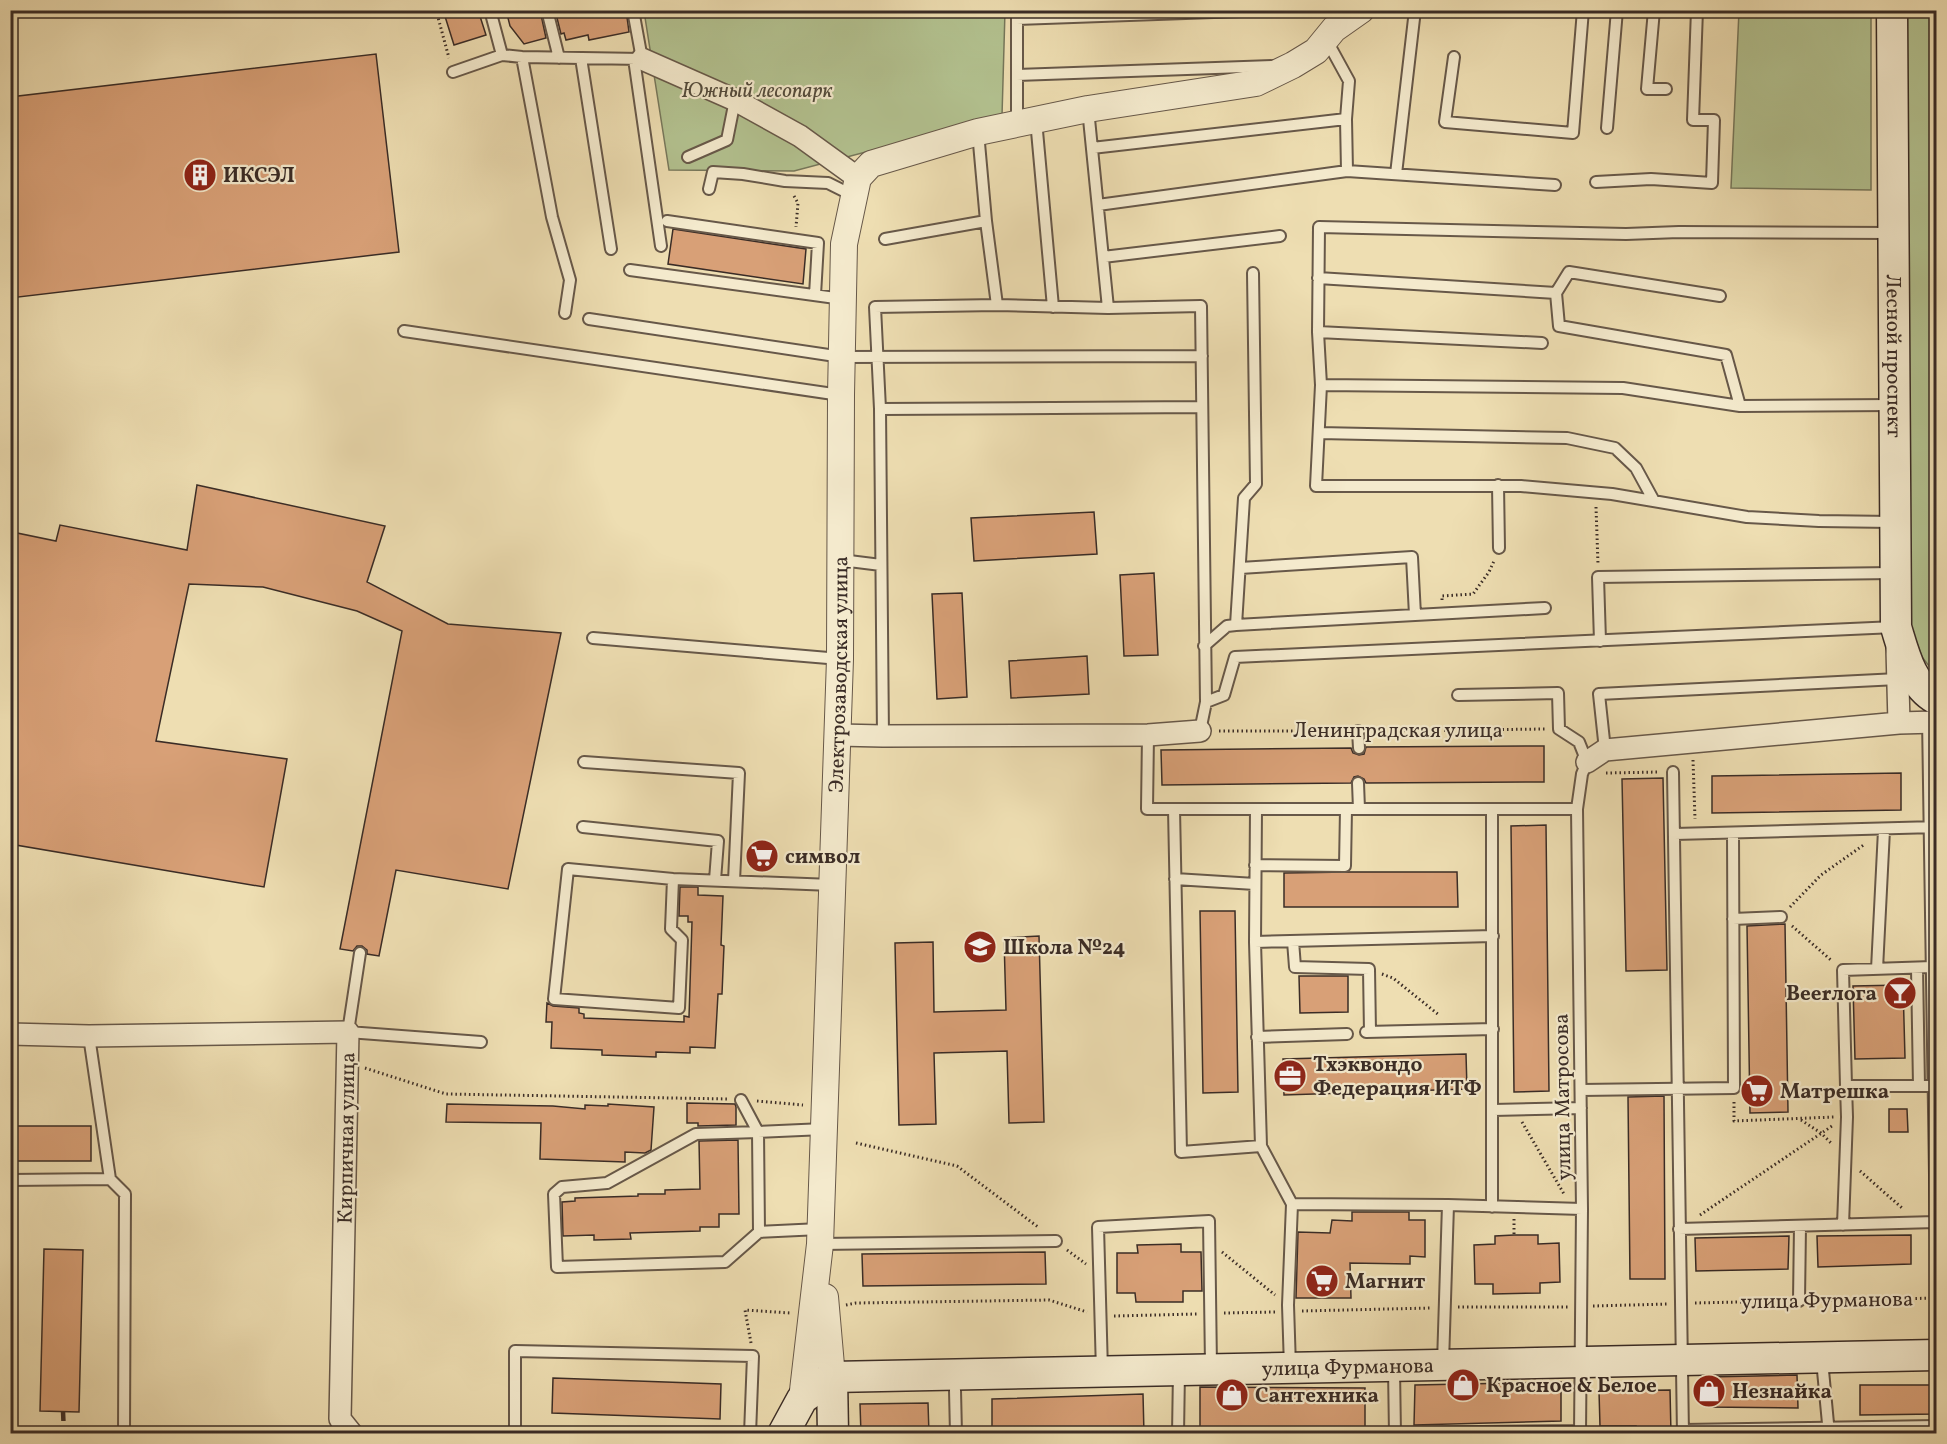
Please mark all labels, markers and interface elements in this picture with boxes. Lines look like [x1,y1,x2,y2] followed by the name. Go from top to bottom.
[682,77,833,106] park label: Южный лесопарк
[182,157,218,193] building icon: ИКСЭЛ
[223,162,295,191] place label: ИКСЭЛ
[1878,274,1908,438] street label: Лесной проспект
[822,556,856,793] street label: Электрозаводская улица
[1293,717,1503,746] street label: Ленинградская улица
[744,838,780,874] supermarket icon: символ
[785,843,860,872] place label: символ
[962,929,998,965] school or university icon: Школа №24
[1003,934,1126,963] place label: Школа №24
[1882,975,1918,1011] bar icon: Beerлога
[1786,980,1877,1009] place label: Beerлога
[1548,1013,1579,1181] street label: улица Матросова
[1313,1051,1482,1104] place label: Тхэквондо Федерация ИТФ
[332,1052,363,1224] street label: Кирпичная улица
[1272,1058,1308,1094] office icon: Тхэквондо Федерация ИТФ
[1739,1073,1775,1109] supermarket icon: Матрешка
[1780,1078,1889,1107] place label: Матрешка
[1304,1263,1340,1299] supermarket icon: Магнит
[1345,1268,1426,1297] place label: Магнит
[1741,1285,1914,1318] street label: улица Фурманова
[1261,1352,1435,1384] street label: улица Фурманова
[1445,1367,1481,1403] shop icon: Красное & Белое
[1486,1372,1657,1401] place label: Красное & Белое
[1691,1373,1727,1409] shop icon: Незнайка
[1214,1377,1250,1413] shop icon: Сантехника
[1732,1378,1832,1407] place label: Незнайка
[1255,1382,1379,1411] place label: Сантехника

